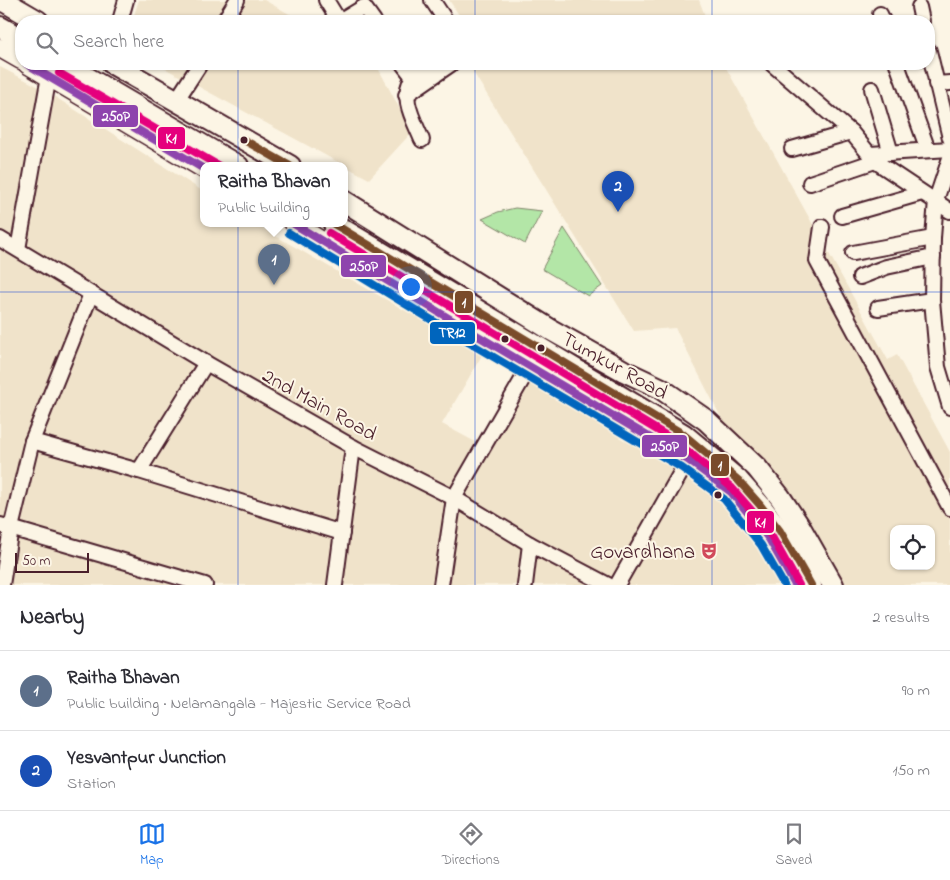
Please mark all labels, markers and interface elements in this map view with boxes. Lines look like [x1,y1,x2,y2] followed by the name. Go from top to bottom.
[15,15,935,70] search box
[33,29,61,57] icon: search
[73,29,164,56] text: Search here
[92,104,139,128] line badge: 250P
[101,107,131,128] text: 250P
[157,126,186,150] line badge: K1
[165,129,177,150] text: K1
[239,135,249,145] unlabelled marker
[200,162,348,227] popup
[218,169,330,196] text: Raitha Bhavan
[602,171,634,212] pin: 2
[218,196,310,220] text: Public building
[258,244,290,285] pin: 1
[340,254,387,278] line badge: 250P
[349,257,379,278] text: 250P
[398,274,424,300] your location
[454,290,474,314] line badge: 1
[462,293,467,314] text: 1
[429,321,476,345] line badge: TR12
[438,323,466,344] text: TR12
[555,325,673,408] street label: Tumkur Road
[500,334,510,344] unlabelled marker
[536,343,546,353] unlabelled marker
[256,362,382,450] street label: 2nd Main Road
[641,434,688,458] line badge: 250P
[650,437,680,458] text: 250P
[710,453,730,477] line badge: 1
[718,456,723,477] text: 1
[713,490,723,500] unlabelled marker
[746,510,775,534] line badge: K1
[754,513,766,534] text: K1
[890,525,935,570] map controls
[890,525,935,570] button: locate
[590,538,695,568] place label: Govardhana
[699,541,719,561] theatre icon: Govardhana
[15,550,89,573] scale bar
[22,551,50,572] text: 50 m
[20,603,84,633] text: Nearby
[872,606,930,630] text: 2 results
[67,665,180,692] text: Raitha Bhavan
[33,679,39,703] text: 1
[902,679,930,703] text: 90 m
[67,692,411,716] text: Public building · Nelamangala - Majestic Service Road
[67,745,226,772] text: Yesvantpur Junction
[32,759,40,783] text: 2
[892,759,930,783] text: 150 m
[67,772,116,796] text: Station
[138,820,166,871] tab: Map
[442,820,500,871] tab: Directions
[776,820,812,871] tab: Saved

